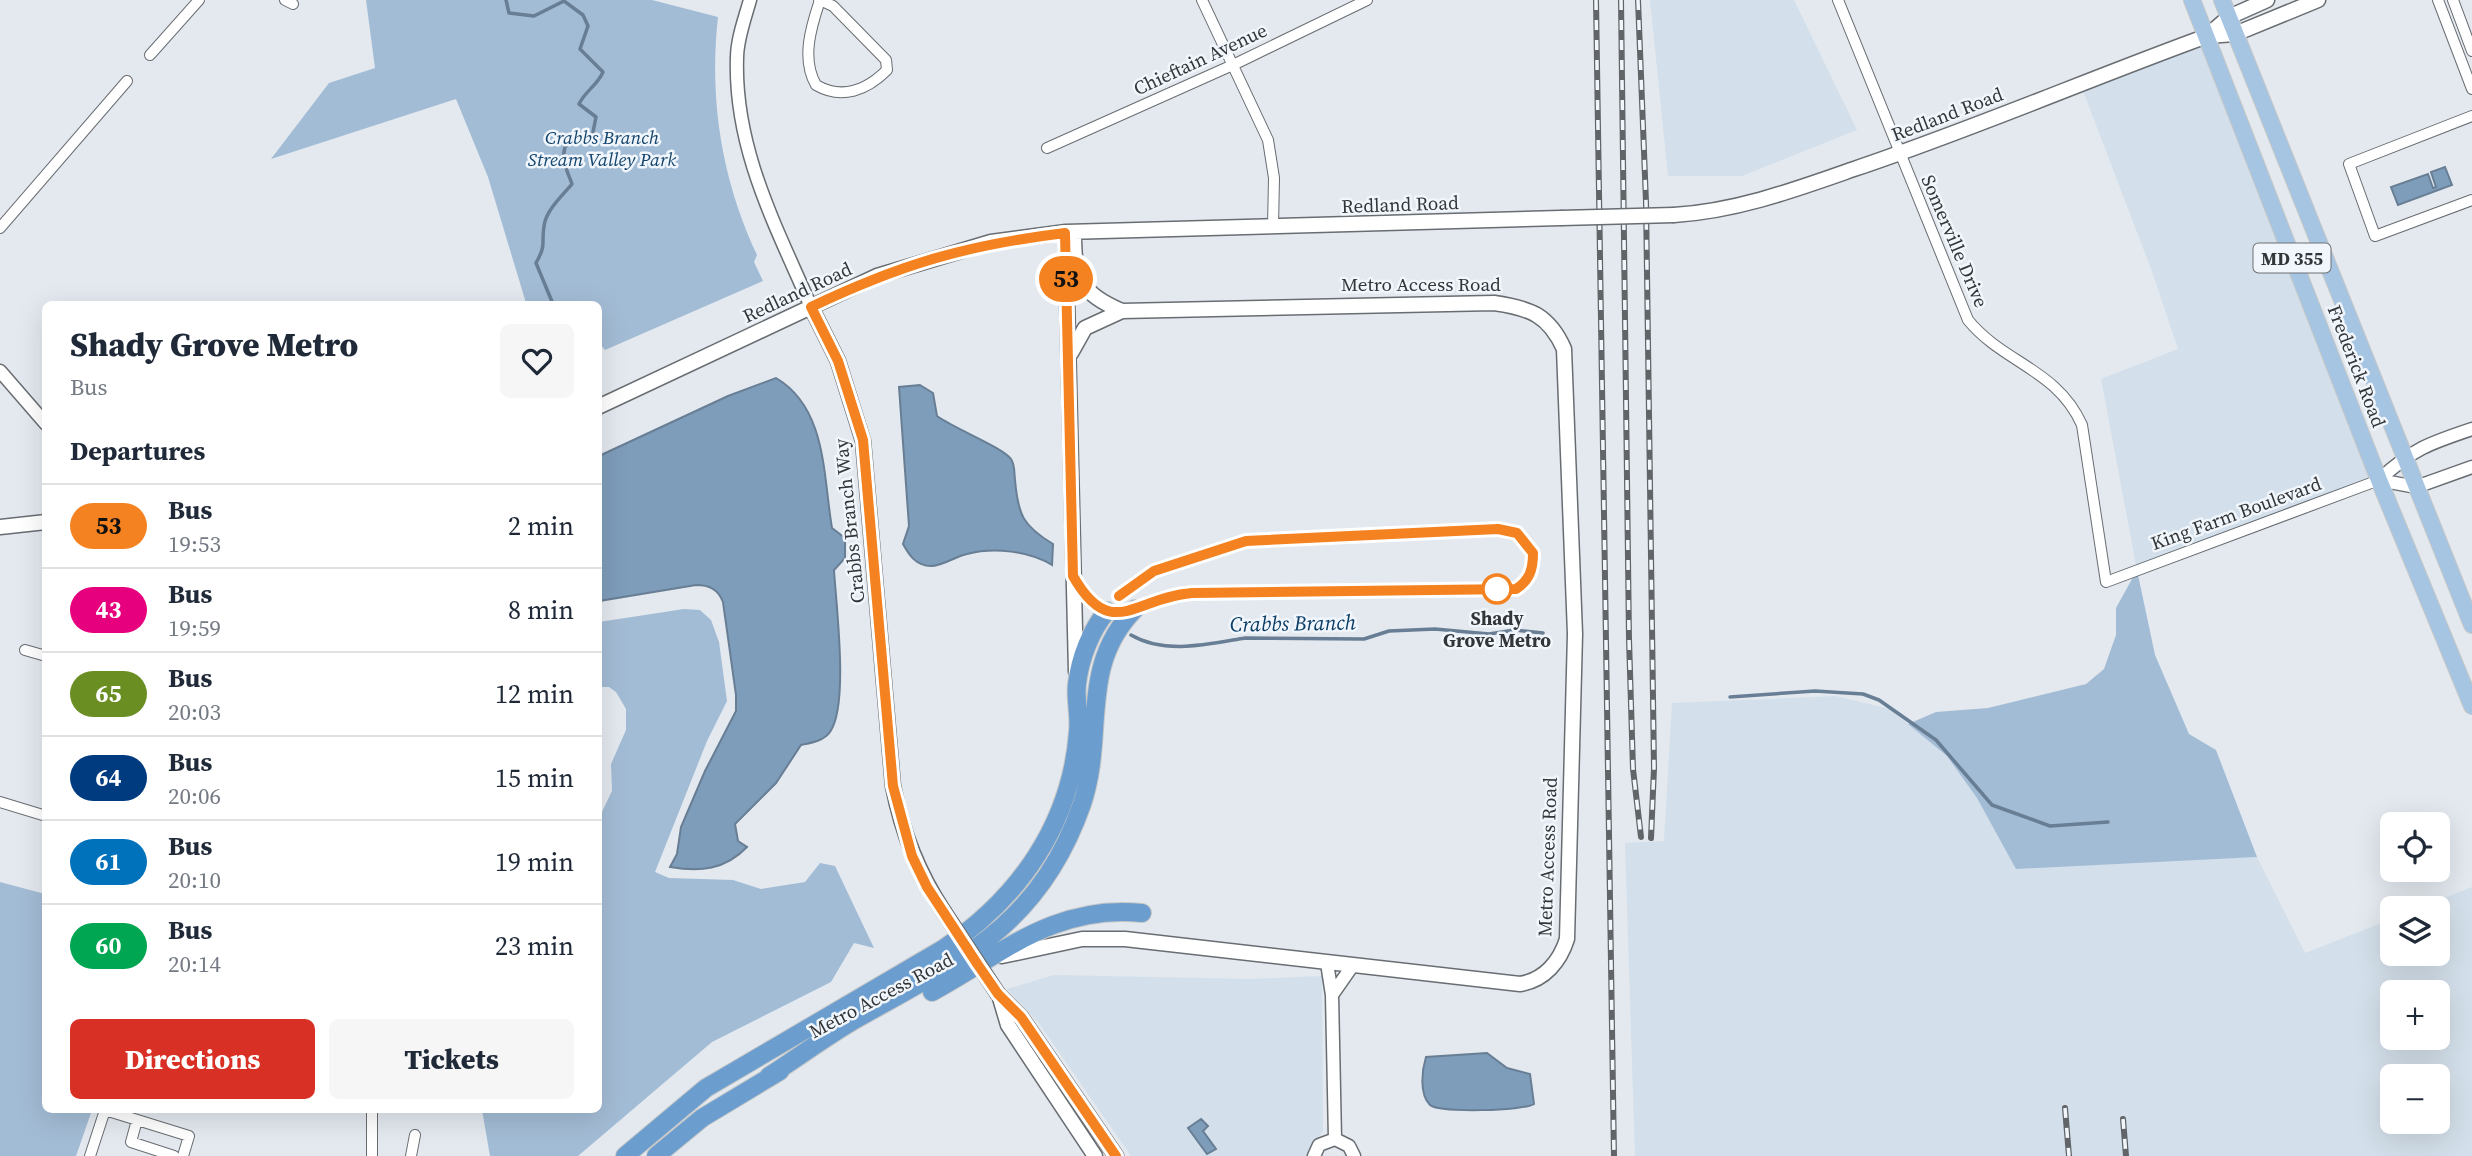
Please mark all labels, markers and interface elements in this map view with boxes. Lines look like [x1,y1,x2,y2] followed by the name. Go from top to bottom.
[1129,17,1271,101] street label: Chieftain Avenue
[1888,81,2007,147] street label: Redland Road
[528,124,676,172] park label: Crabbs Branch Stream Valley Park
[1915,171,1995,311] street label: Somerville Drive
[1341,189,1459,219] street label: Redland Road
[2254,244,2330,272] road number: MD 355
[738,255,856,329] street label: Redland Road
[1034,256,1098,302] line badge: 53
[1053,262,1079,295] text: 53
[1341,271,1501,297] street label: Metro Access Road
[2322,301,2392,431] street label: Frederick Road
[70,322,358,367] text: Shady Grove Metro
[500,324,574,398] button: heart
[70,371,107,403] text: Bus
[70,433,205,469] text: Departures
[827,437,871,605] street label: Crabbs Branch Way
[2147,470,2325,556] street label: King Farm Boulevard
[168,492,212,528] text: Bus
[508,508,574,544] text: 2 min
[95,509,122,542] text: 53
[168,528,221,560] text: 19:53
[1482,574,1512,604] marker: Shady Grove Metro
[168,576,212,612] text: Bus
[508,592,574,628] text: 8 min
[95,593,122,626] text: 43
[1443,605,1551,653] place label: Shady Grove Metro
[1230,607,1357,639] water label: Crabbs Branch
[168,612,221,644] text: 19:59
[168,660,212,696] text: Bus
[495,676,574,712] text: 12 min
[95,677,122,710] text: 65
[168,696,221,728] text: 20:03
[168,744,212,780] text: Bus
[495,760,574,796] text: 15 min
[95,761,122,794] text: 64
[1531,776,1563,937] street label: Metro Access Road
[168,780,221,812] text: 20:06
[2380,812,2450,1134] map controls
[2380,812,2450,882] button: locate
[168,828,212,864] text: Bus
[495,844,574,880] text: 19 min
[95,845,122,878] text: 61
[168,864,221,896] text: 20:10
[2380,896,2450,966] button: layers
[168,912,212,948] text: Bus
[495,928,574,964] text: 23 min
[95,929,122,962] text: 60
[804,946,958,1044] street label: Metro Access Road
[168,948,221,980] text: 20:14
[2380,980,2450,1050] button: +
[70,1019,315,1099] button: Directions
[329,1019,574,1099] button: Tickets
[2380,1064,2450,1134] button: −

